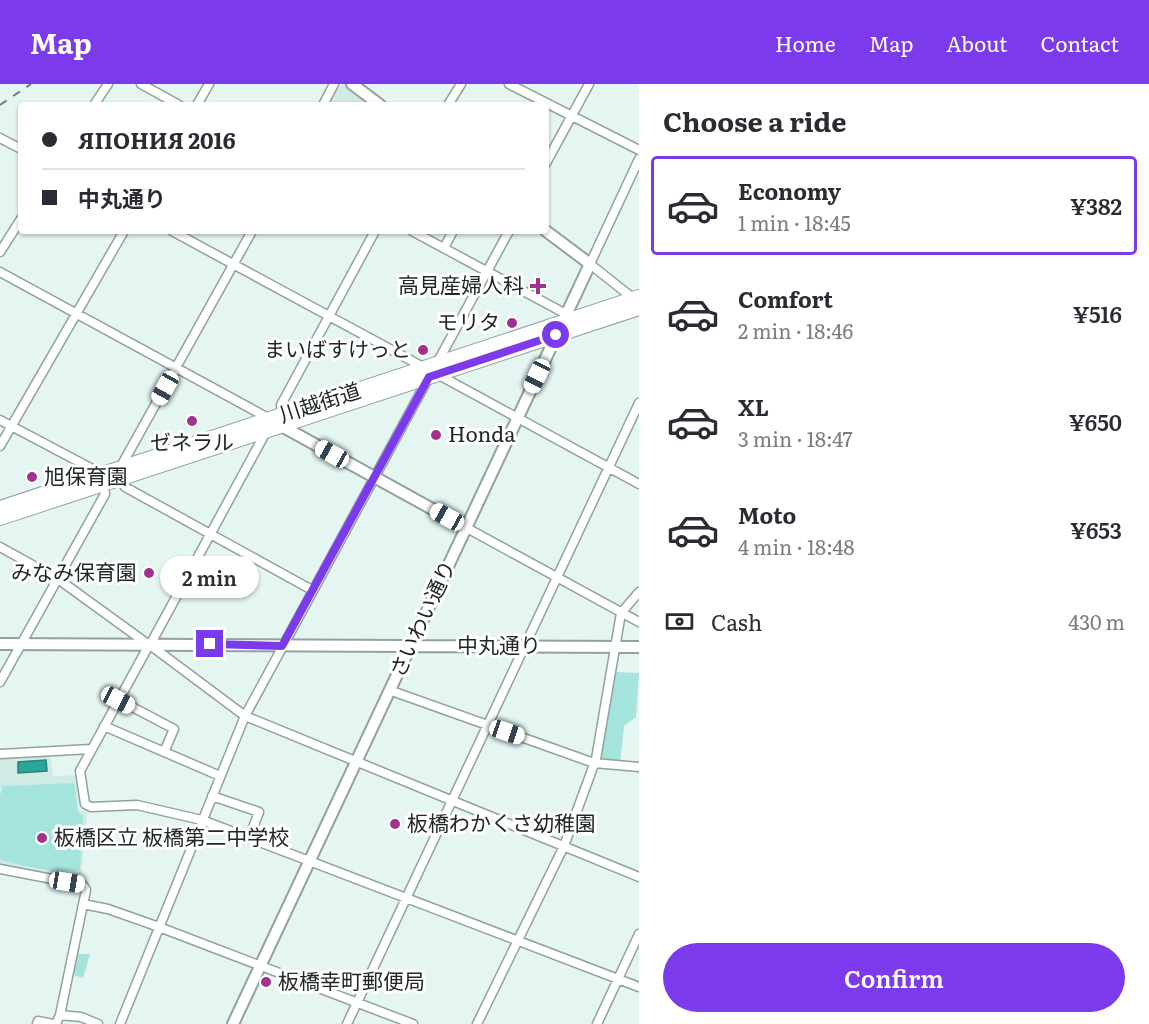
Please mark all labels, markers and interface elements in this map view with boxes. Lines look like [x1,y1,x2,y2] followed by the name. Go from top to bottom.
[30,21,92,63] text: Map
[775,27,836,58] text: Home
[869,27,913,58] text: Map
[946,27,1008,58] text: About
[1041,27,1119,58] text: Contact
[663,100,846,140] text: Choose a ride
[78,123,236,156] text: ЯПОНИЯ 2016
[738,174,841,207] text: Economy
[666,179,720,233] icon: car
[78,181,166,214] text: 中丸通り
[1070,189,1122,222] text: ¥382
[738,207,851,237] text: 1 min · 18:45
[398,268,524,299] place label: 高見産婦人科
[529,277,547,295] marker: 高見産婦人科
[738,282,833,315] text: Comfort
[666,287,720,341] icon: car
[1073,297,1122,330] text: ¥516
[437,305,500,336] place label: モリタ
[738,315,853,345] text: 2 min · 18:46
[505,316,519,330] marker: モリタ
[542,321,569,348] route start
[264,332,411,363] place label: まいばすけっと
[416,343,430,357] marker: まいばすけっと
[521,356,553,396] car
[148,368,182,408] car
[274,373,364,428] street label: 川越街道
[738,390,769,423] text: XL
[666,395,720,449] icon: car
[1069,405,1122,438] text: ¥650
[185,414,199,428] marker: ゼネラル
[448,417,516,448] place label: Honda
[738,423,853,453] text: 3 min · 18:47
[150,425,234,456] place label: ゼネラル
[429,428,443,442] marker: Honda
[312,437,352,471] car
[44,459,128,490] place label: 旭保育園
[25,470,39,484] marker: 旭保育園
[738,498,796,531] text: Moto
[427,500,467,534] car
[666,503,720,557] icon: car
[1070,513,1122,546] text: ¥653
[738,531,854,561] text: 4 min · 18:48
[380,554,461,682] street label: さいわい通り
[11,555,137,586] place label: みなみ保育園
[160,557,260,599] callout: 2 min
[182,562,237,592] text: 2 min
[142,566,156,580] marker: みなみ保育園
[663,605,696,638] icon: cash
[711,605,762,638] text: Cash
[1068,606,1125,636] text: 430 m
[457,628,541,659] street label: 中丸通り
[196,630,223,657] route end
[98,684,138,716] car
[487,718,527,746] car
[407,806,596,837] place label: 板橋わかくさ幼稚園
[388,817,402,831] marker: 板橋わかくさ幼稚園
[54,820,289,851] place label: 板橋区立 板橋第二中学校
[35,831,49,845] marker: 板橋区立 板橋第二中学校
[48,870,86,894] car
[663,943,1125,1012] button: Confirm
[278,964,425,995] place label: 板橋幸町郵便局
[259,975,273,989] marker: 板橋幸町郵便局

